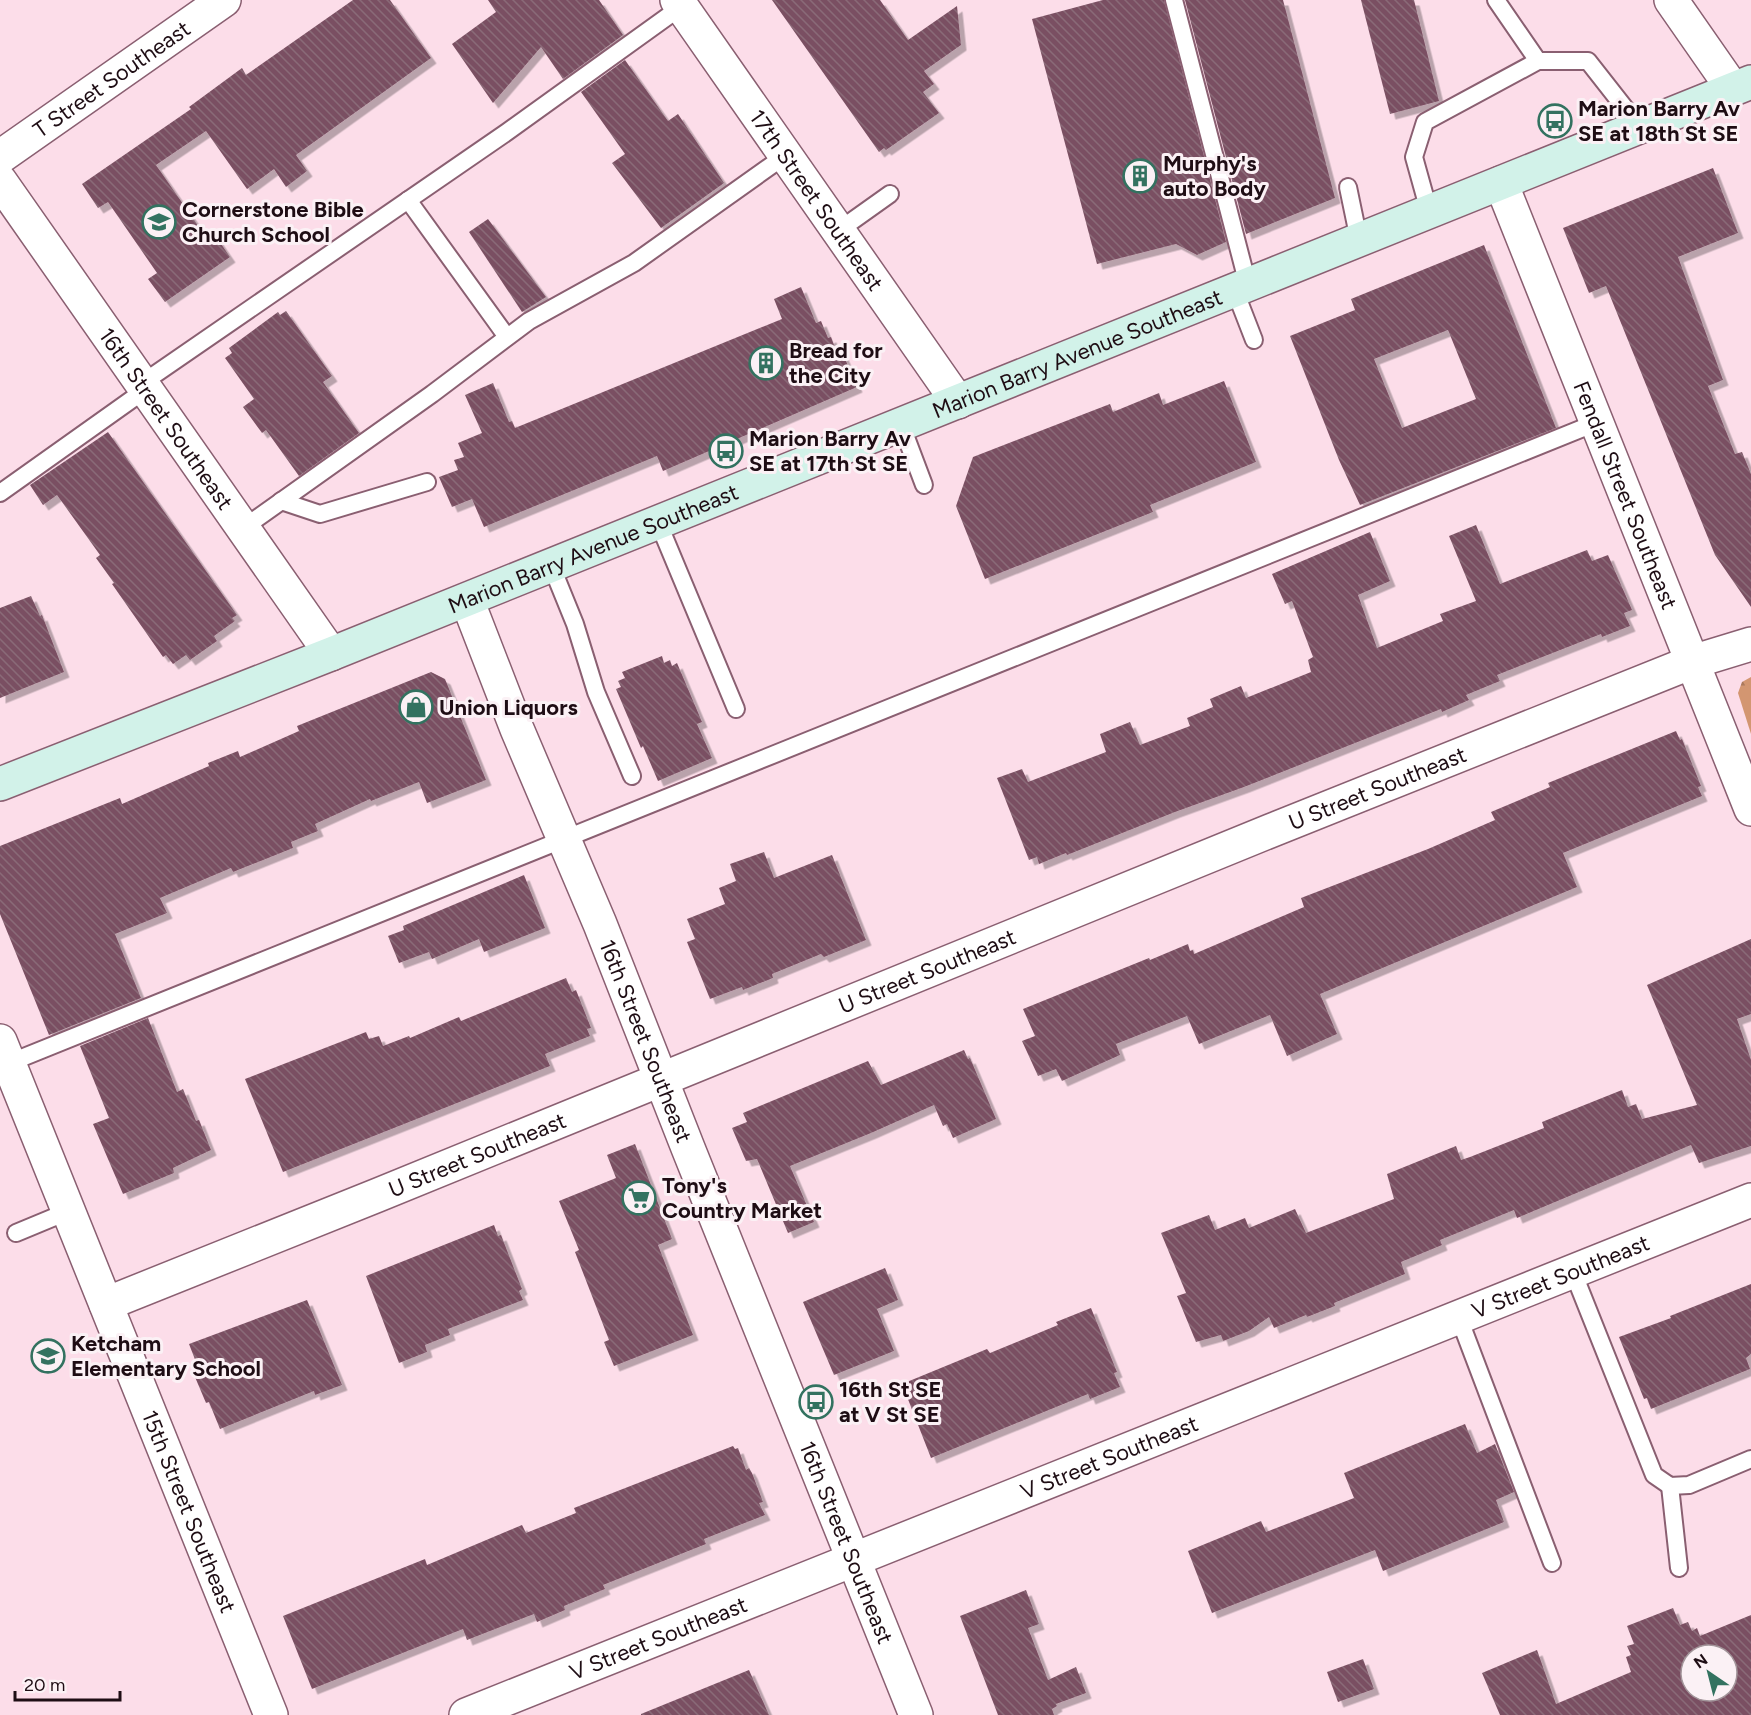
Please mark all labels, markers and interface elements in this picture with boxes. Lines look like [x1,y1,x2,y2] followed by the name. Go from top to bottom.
[28,15,195,143] street label: T Street Southeast
[1578,95,1741,147] place label: Marion Barry Av SE at 18th St SE
[1537,103,1573,139] bus stop icon: Marion Barry Av SE at 18th St SE
[744,104,889,296] street label: 17th Street Southeast
[1163,150,1266,202] place label: Murphy's auto Body
[1122,158,1158,194] building icon: Murphy's auto Body
[182,196,364,248] place label: Cornerstone Bible Church School
[141,204,177,240] school or university icon: Cornerstone Bible Church School
[928,283,1226,424] street label: Marion Barry Avenue Southeast
[93,323,239,515] street label: 16th Street Southeast
[789,337,883,389] place label: Bread for the City
[748,345,784,381] building icon: Bread for the City
[1568,377,1683,613] street label: Fendall Street Southeast
[749,425,912,477] place label: Marion Barry Av SE at 17th St SE
[708,433,744,469] bus stop icon: Marion Barry Av SE at 17th St SE
[444,478,742,619] street label: Marion Barry Avenue Southeast
[398,689,434,725] shop icon: Union Liquors
[439,694,578,721] place label: Union Liquors
[1284,740,1470,836] street label: U Street Southeast
[834,923,1020,1019] street label: U Street Southeast
[594,936,698,1146] street label: 16th Street Southeast
[384,1106,570,1203] street label: U Street Southeast
[662,1172,822,1224] place label: Tony's Country Market
[621,1180,657,1216] supermarket icon: Tony's Country Market
[1468,1229,1653,1324] street label: V Street Southeast
[71,1330,261,1382] place label: Ketcham Elementary School
[30,1338,66,1374] school or university icon: Ketcham Elementary School
[839,1376,941,1428] place label: 16th St SE at V St SE
[798,1384,834,1420] bus stop icon: 16th St SE at V St SE
[136,1406,242,1617] street label: 15th Street Southeast
[1017,1410,1202,1505] street label: V Street Southeast
[794,1437,899,1647] street label: 16th Street Southeast
[566,1590,751,1686] street label: V Street Southeast
[1679,1643,1739,1703] north arrow
[1690,1650,1711,1672] text: N
[15,1664,120,1702] scale bar
[24,1674,65,1696] text: 20 m

